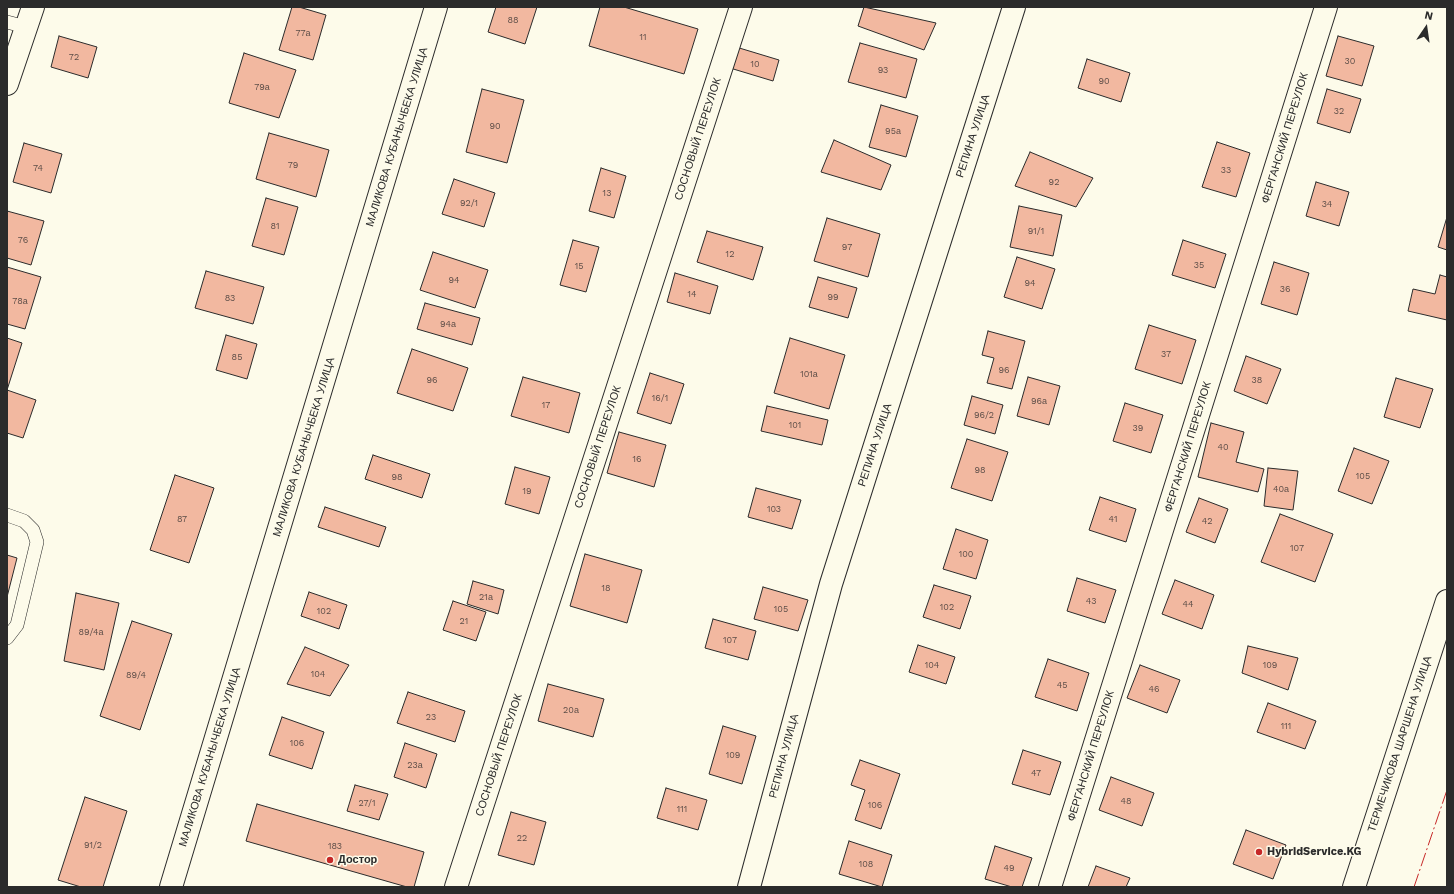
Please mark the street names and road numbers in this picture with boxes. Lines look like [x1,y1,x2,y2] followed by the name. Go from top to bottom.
[363,46,431,228] street label: МАЛИКОВА КУБАНЫЧБЕКА УЛИЦА
[1259,71,1311,205] street label: ФЕРГАНСКИЙ ПЕРЕУЛОК
[672,76,724,202] street label: СОСНОВЫЙ ПЕРЕУЛОК
[953,93,993,179] street label: РЕПИНА УЛИЦА
[270,356,338,538] street label: МАЛИКОВА КУБАНЫЧБЕКА УЛИЦА
[1162,380,1214,514] street label: ФЕРГАНСКИЙ ПЕРЕУЛОК
[572,384,624,510] street label: СОСНОВЫЙ ПЕРЕУЛОК
[855,402,895,488] street label: РЕПИНА УЛИЦА
[1365,654,1435,834] street label: ТЕРМЕЧИКОВА ШАРШЕНА УЛИЦА
[176,666,244,848] street label: МАЛИКОВА КУБАНЫЧБЕКА УЛИЦА
[1065,689,1117,823] street label: ФЕРГАНСКИЙ ПЕРЕУЛОК
[473,692,525,818] street label: СОСНОВЫЙ ПЕРЕУЛОК
[766,712,802,800] street label: РЕПИНА УЛИЦА

